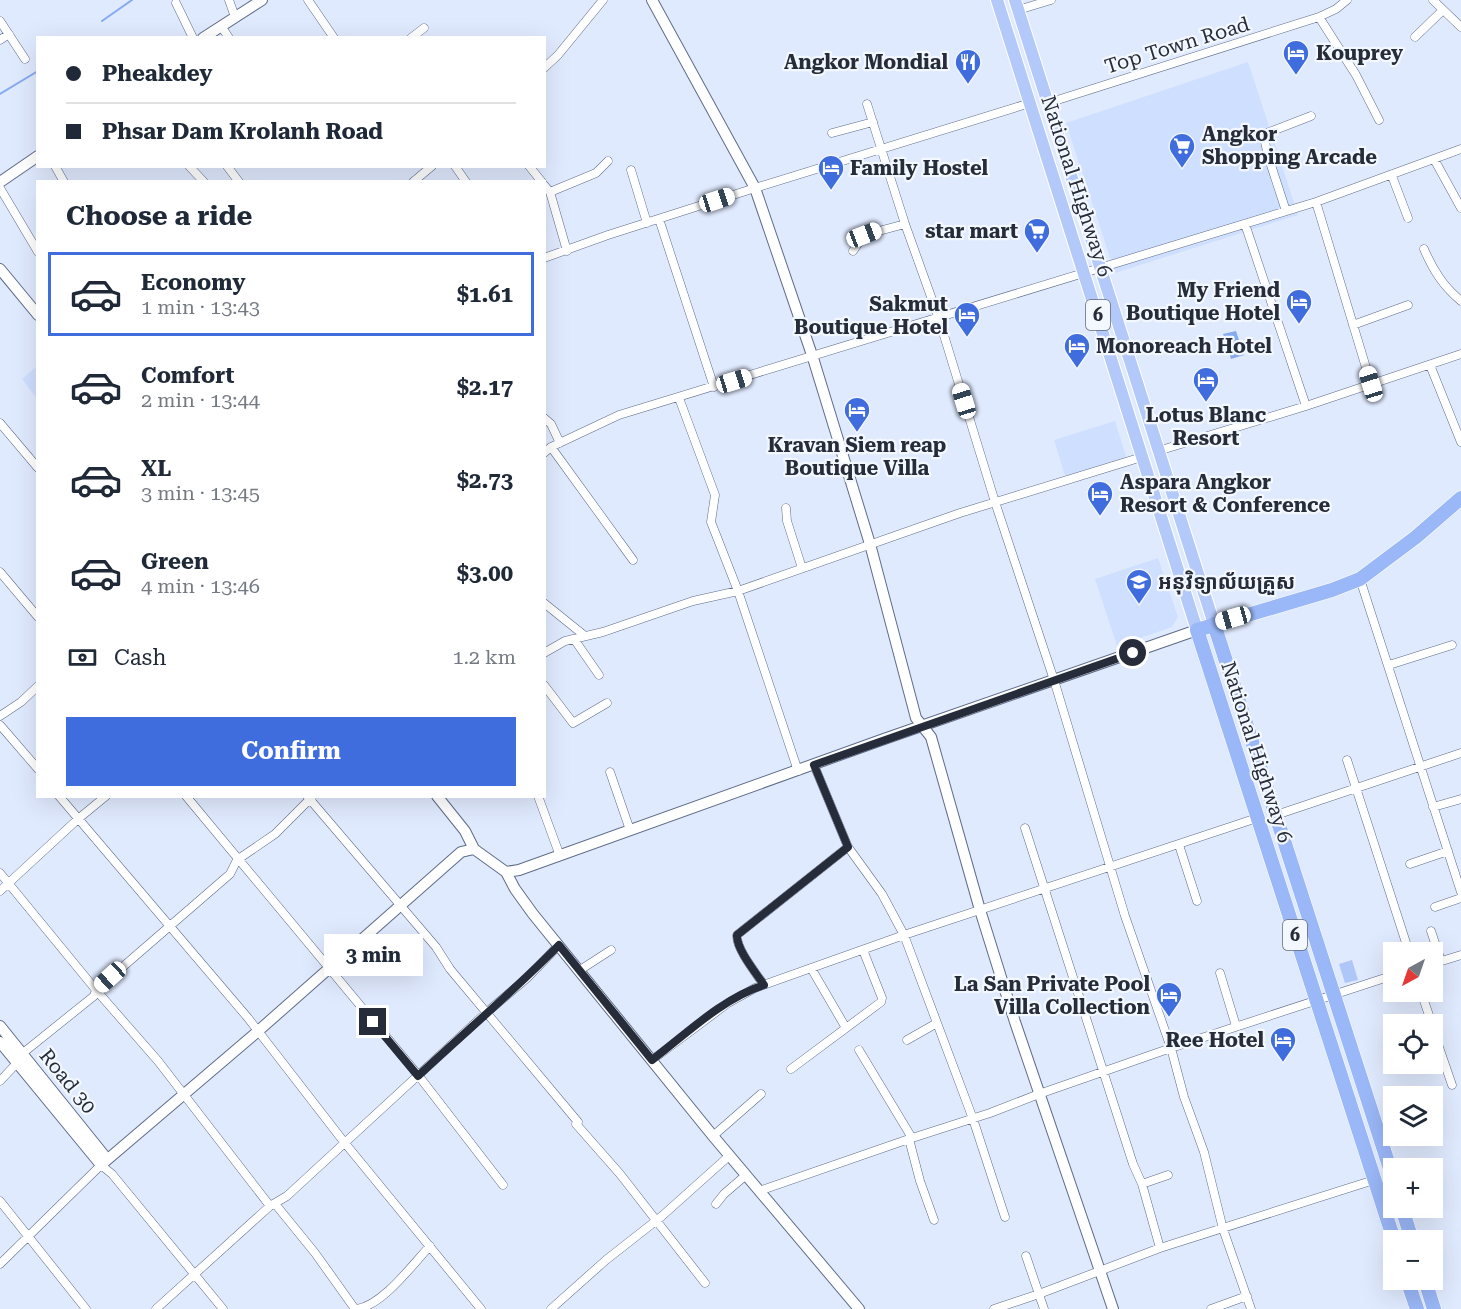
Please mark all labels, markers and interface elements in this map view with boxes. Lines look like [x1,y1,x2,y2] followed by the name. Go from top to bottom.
[1102,12,1252,78] street label: Top Town Road
[1281,38,1311,76] hotel icon: Kouprey
[1316,41,1403,65] place label: Kouprey
[953,47,983,85] restaurant icon: Angkor Mondial
[784,50,948,74] place label: Angkor Mondial
[102,61,212,86] text: Pheakdey
[1036,92,1118,280] street label: National Highway 6
[102,119,383,144] text: Phsar Dam Krolanh Road
[1202,122,1377,169] place label: Angkor Shopping Arcade
[1167,131,1197,169] supermarket icon: Angkor Shopping Arcade
[816,153,846,191] hotel icon: Family Hostel
[850,156,989,180] place label: Family Hostel
[697,186,737,214] car
[66,200,252,232] text: Choose a ride
[1022,216,1052,254] supermarket icon: star mart
[925,219,1018,243] place label: star mart
[844,220,884,250] car
[69,267,123,321] icon: car
[141,270,245,295] text: Economy
[1126,278,1281,325] place label: My Friend Boutique Hotel
[457,282,513,307] text: $1.61
[1284,287,1314,325] hotel icon: My Friend Boutique Hotel
[794,292,948,339] place label: Sakmut Boutique Hotel
[141,295,260,319] text: 1 min · 13:43
[952,300,982,338] hotel icon: Sakmut Boutique Hotel
[1086,300,1110,330] road number: 6
[1062,331,1092,369] hotel icon: Monoreach Hotel
[1096,334,1272,358] place label: Monoreach Hotel
[69,360,123,414] icon: car
[141,363,234,388] text: Comfort
[1357,364,1385,404] car
[1191,365,1221,403] hotel icon: Lotus Blanc Resort
[714,367,754,395] car
[457,375,513,400] text: $2.17
[950,381,978,421] car
[141,388,260,412] text: 2 min · 13:44
[842,395,872,433] hotel icon: Kravan Siem reap Boutique Villa
[1146,403,1267,450] place label: Lotus Blanc Resort
[768,433,946,480] place label: Kravan Siem reap Boutique Villa
[69,453,123,507] icon: car
[141,456,171,481] text: XL
[457,468,513,493] text: $2.73
[1120,470,1331,517] place label: Aspara Angkor Resort & Conference
[1085,479,1115,517] hotel icon: Aspara Angkor Resort & Conference
[141,481,260,505] text: 3 min · 13:45
[69,546,123,600] icon: car
[141,549,209,574] text: Green
[457,561,513,586] text: $3.00
[1124,567,1154,605] school or university icon: អនុវិទ្យាល័យគ្រួស
[1158,570,1295,596] place label: អនុវិទ្យាល័យគ្រួស
[141,574,260,598] text: 4 min · 13:46
[1213,604,1253,632] car
[1119,639,1146,666] route start
[66,641,99,674] icon: cash
[114,645,166,670] text: Cash
[452,645,516,669] text: 1.2 km
[1216,658,1298,846] street label: National Highway 6
[66,717,516,786] button: Confirm
[1283,920,1307,950] road number: 6
[324,935,422,977] callout: 3 min
[1383,942,1443,1002] north arrow
[1383,942,1443,1290] map controls
[346,943,401,967] text: 3 min
[91,958,129,996] car
[954,972,1151,1019] place label: La San Private Pool Villa Collection
[1154,980,1184,1018] hotel icon: La San Private Pool Villa Collection
[359,1008,386,1035] route end
[1383,1014,1443,1074] button: locate
[1268,1025,1298,1063] hotel icon: Ree Hotel
[1166,1028,1264,1052] place label: Ree Hotel
[35,1044,101,1118] street label: Road 30
[1383,1086,1443,1146] button: layers
[1383,1158,1443,1218] button: +
[1383,1230,1443,1290] button: −

